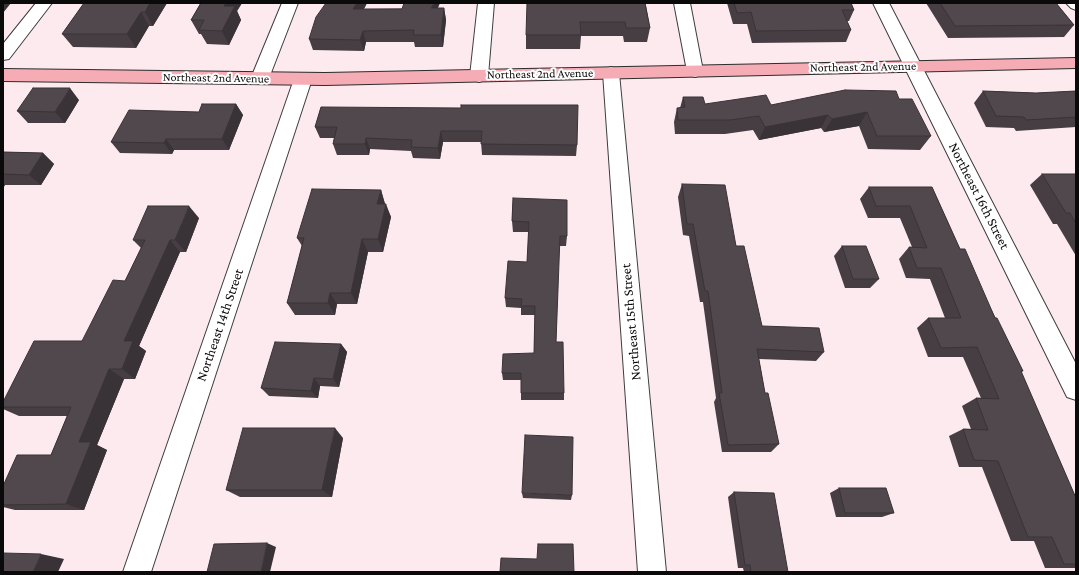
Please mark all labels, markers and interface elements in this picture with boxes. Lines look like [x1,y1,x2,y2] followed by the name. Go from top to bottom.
[810,59,916,75] street label: Northeast 2nd Avenue
[487,66,593,82] street label: Northeast 2nd Avenue
[163,70,269,86] street label: Northeast 2nd Avenue
[945,140,1013,252] street label: Northeast 16th Street
[618,263,644,381] street label: Northeast 15th Street
[193,266,247,384] street label: Northeast 14th Street

